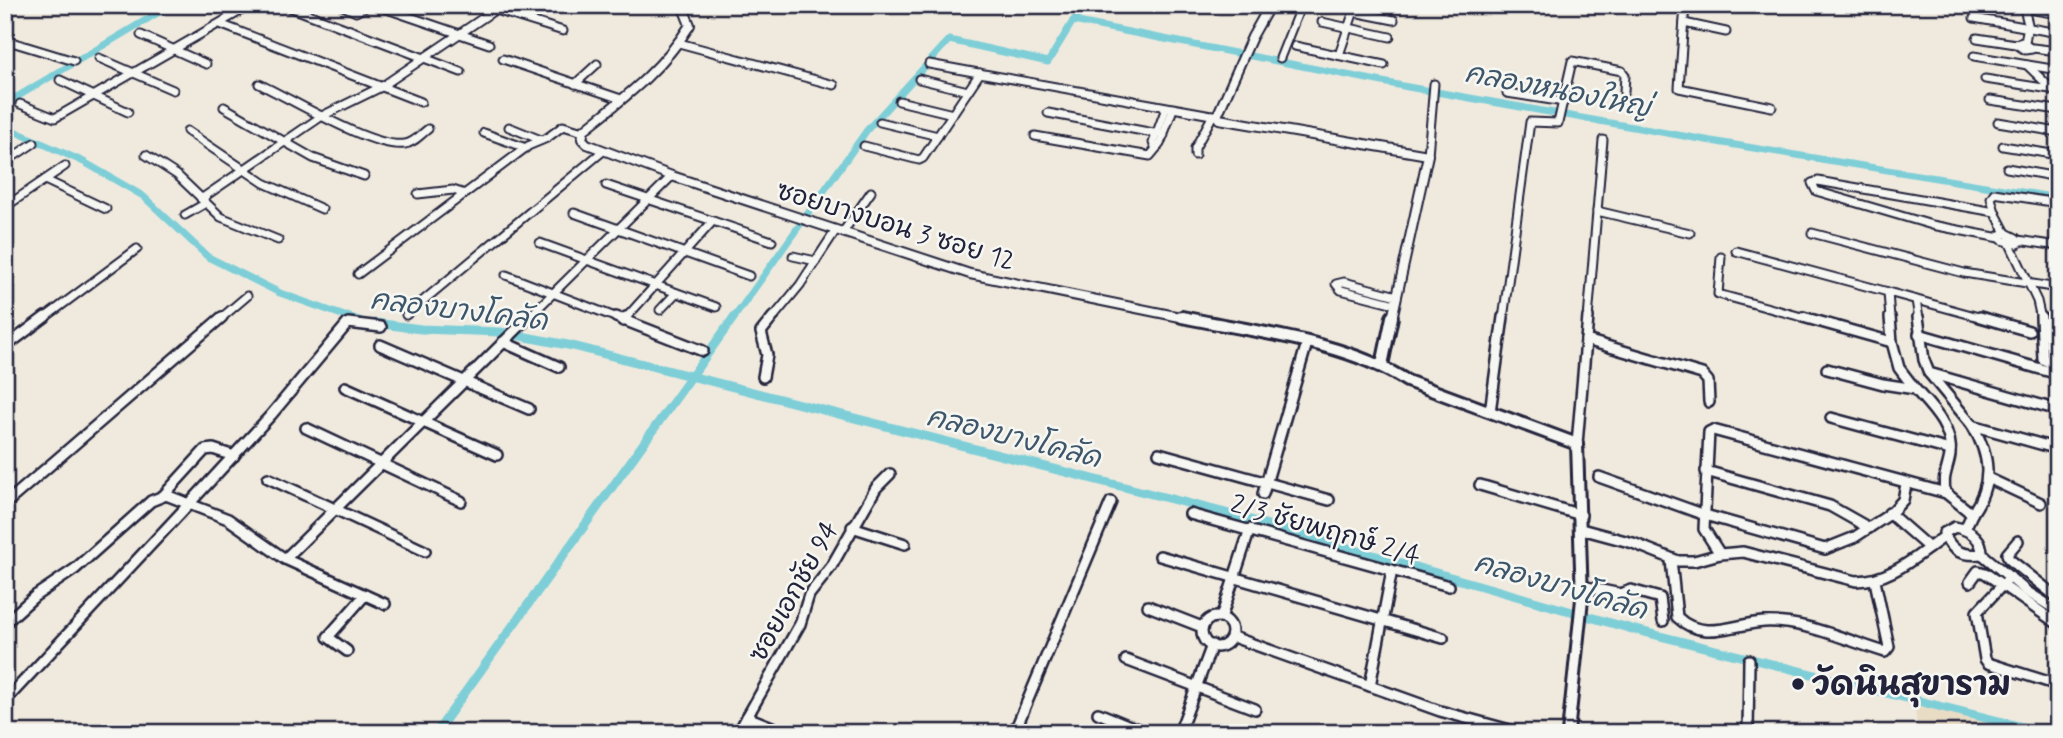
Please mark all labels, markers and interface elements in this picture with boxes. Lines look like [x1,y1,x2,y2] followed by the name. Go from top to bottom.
[1462,53,1659,129] water label: คลองหนองใหญ่
[772,174,1019,279] street label: ซอยบางบอน 3 ซอย 12
[368,280,551,341] water label: คลองบางโคลัด
[923,397,1106,478] water label: คลองบางโคลัด
[1227,487,1425,574] street label: 2/3 ชัยพฤกษ์ 2/4
[742,516,847,668] street label: ซอยเอกชัย 94
[1470,543,1653,630] water label: คลองบางโคลัด
[1812,664,2011,708] place label: วัดนินสุขาราม
[1790,676,1806,692] marker: วัดนินสุขาราม

